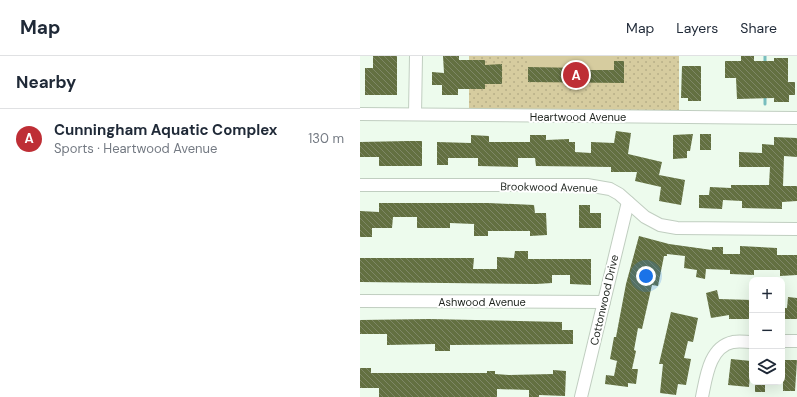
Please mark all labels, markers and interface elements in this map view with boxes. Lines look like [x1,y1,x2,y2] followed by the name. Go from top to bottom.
[20,15,60,40] text: Map
[626,19,654,37] text: Map
[676,19,718,37] text: Layers
[740,19,777,37] text: Share
[563,60,589,90] pin: A
[16,71,76,93] text: Nearby
[530,110,626,124] street label: Heartwood Avenue
[54,120,277,140] text: Cunningham Aquatic Complex
[24,130,34,147] text: A
[308,130,344,147] text: 130 m
[54,140,217,157] text: Sports · Heartwood Avenue
[500,179,598,195] street label: Brookwood Avenue
[587,253,621,347] street label: Cottonwood Drive
[636,266,656,286] your location
[749,277,785,385] map controls
[749,277,785,313] button: +
[438,295,526,309] street label: Ashwood Avenue
[749,313,785,349] button: −
[749,349,785,385] button: layers

